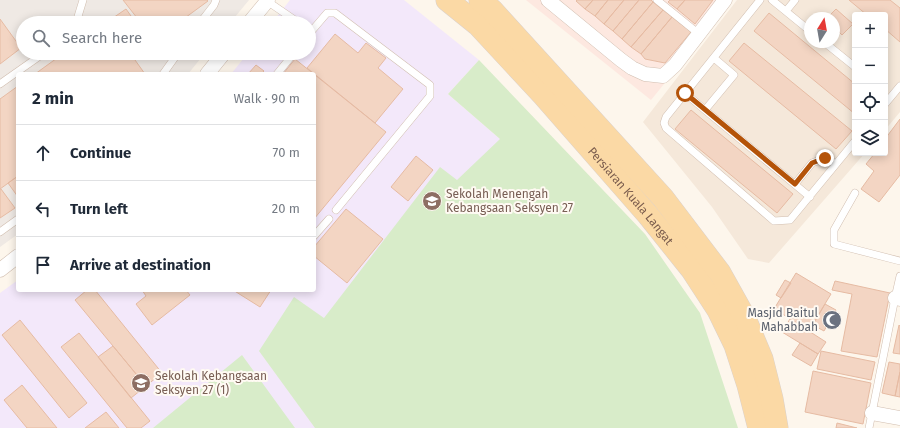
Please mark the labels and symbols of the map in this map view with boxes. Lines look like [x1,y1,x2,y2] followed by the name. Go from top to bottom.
[804,12,840,48] north arrow
[676,84,694,102] route start
[585,144,676,248] street label: Persiaran Kuala Langat
[816,149,834,167] route end
[446,187,573,215] place label: Sekolah Menengah Kebangsaan Seksyen 27
[421,190,443,212] school or university icon: Sekolah Menengah Kebangsaan Seksyen 27
[748,306,818,334] place label: Masjid Baitul Mahabbah
[821,309,843,331] mosque icon: Masjid Baitul Mahabbah
[155,369,267,397] place label: Sekolah Kebangsaan Seksyen 27 (1)
[130,372,152,394] school or university icon: Sekolah Kebangsaan Seksyen 27 (1)

